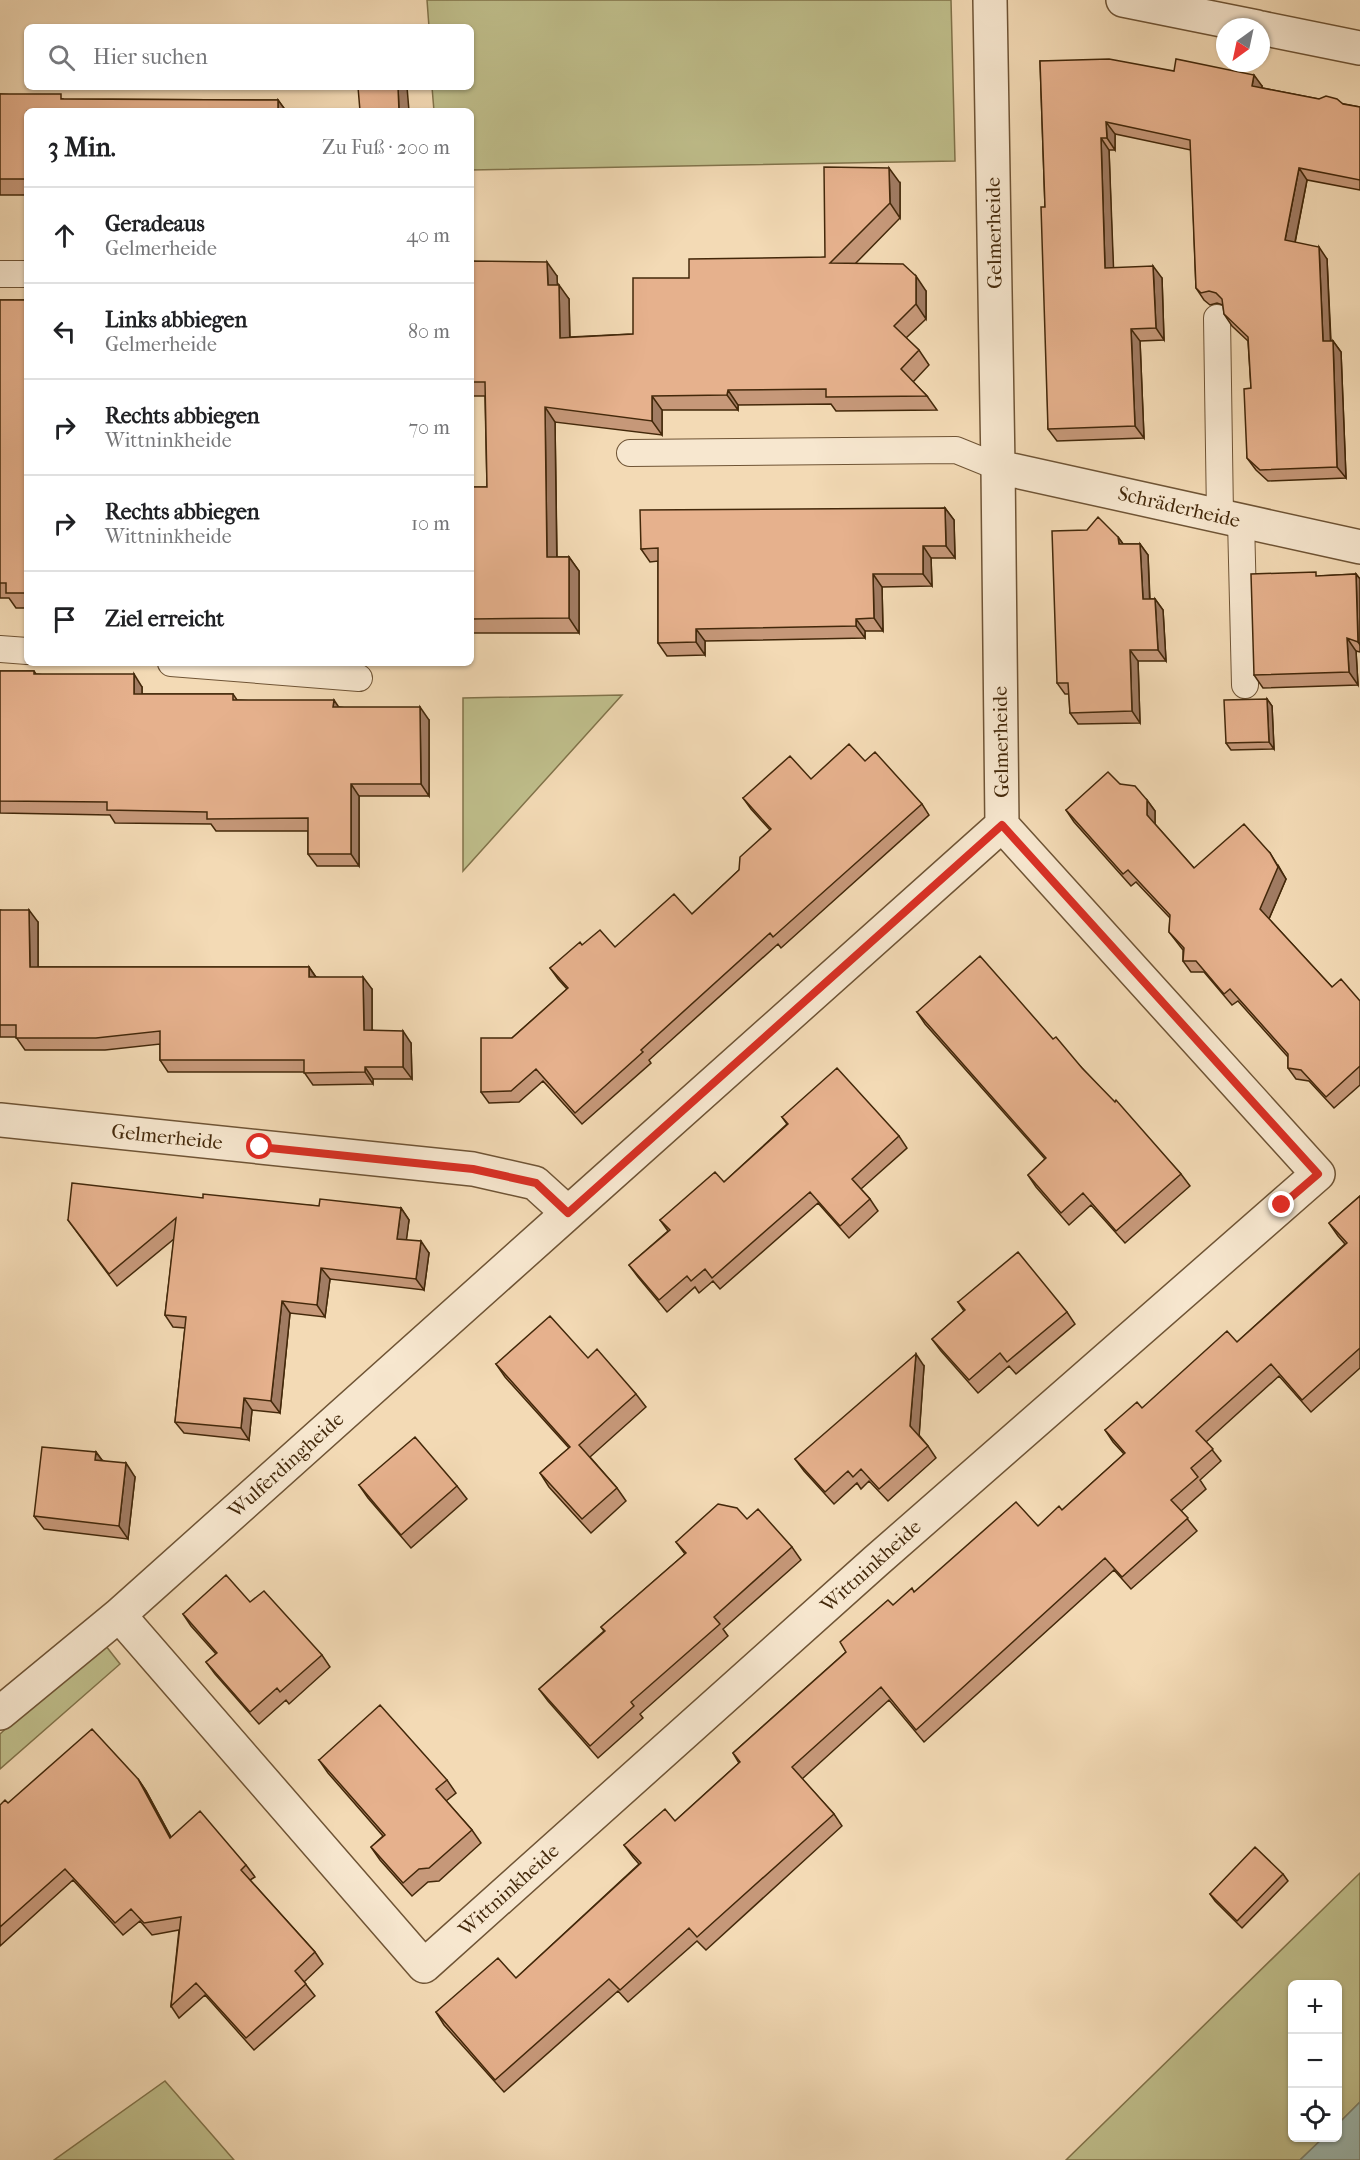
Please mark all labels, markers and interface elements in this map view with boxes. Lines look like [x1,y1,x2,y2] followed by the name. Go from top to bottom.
[1216,18,1270,72] north arrow
[24,24,474,90] search box
[45,41,78,74] icon: search
[93,44,208,70] text: Hier suchen
[48,132,116,163] text: 3 Min.
[322,136,450,159] text: Zu Fuß · 200 m
[982,177,1006,289] street label: Gelmerheide
[105,211,205,237] text: Geradeaus
[48,219,81,252] icon: ahead
[406,224,450,247] text: 40 m
[105,237,217,260] text: Gelmerheide
[105,307,247,333] text: Links abbiegen
[48,315,81,348] icon: left
[408,320,450,343] text: 80 m
[105,333,217,356] text: Gelmerheide
[105,403,260,429] text: Rechts abbiegen
[48,411,81,444] icon: right
[408,416,450,439] text: 70 m
[105,429,232,452] text: Wittninkheide
[1116,482,1242,532] street label: Schräderheide
[105,499,260,525] text: Rechts abbiegen
[48,507,81,540] icon: right
[411,512,450,535] text: 10 m
[105,525,232,548] text: Wittninkheide
[48,603,81,636] icon: arrive
[105,606,224,632] text: Ziel erreicht
[989,686,1013,798] street label: Gelmerheide
[110,1120,224,1154] street label: Gelmerheide
[246,1133,272,1159] route start
[1268,1191,1294,1217] route end
[223,1407,348,1523] street label: Wulferdingheide
[816,1515,926,1618] street label: Wittninkheide
[454,1839,564,1942] street label: Wittninkheide
[1288,1980,1342,2142] map controls
[1288,1980,1342,2034] button: +
[1288,2034,1342,2088] button: −
[1288,2088,1342,2142] button: locate

